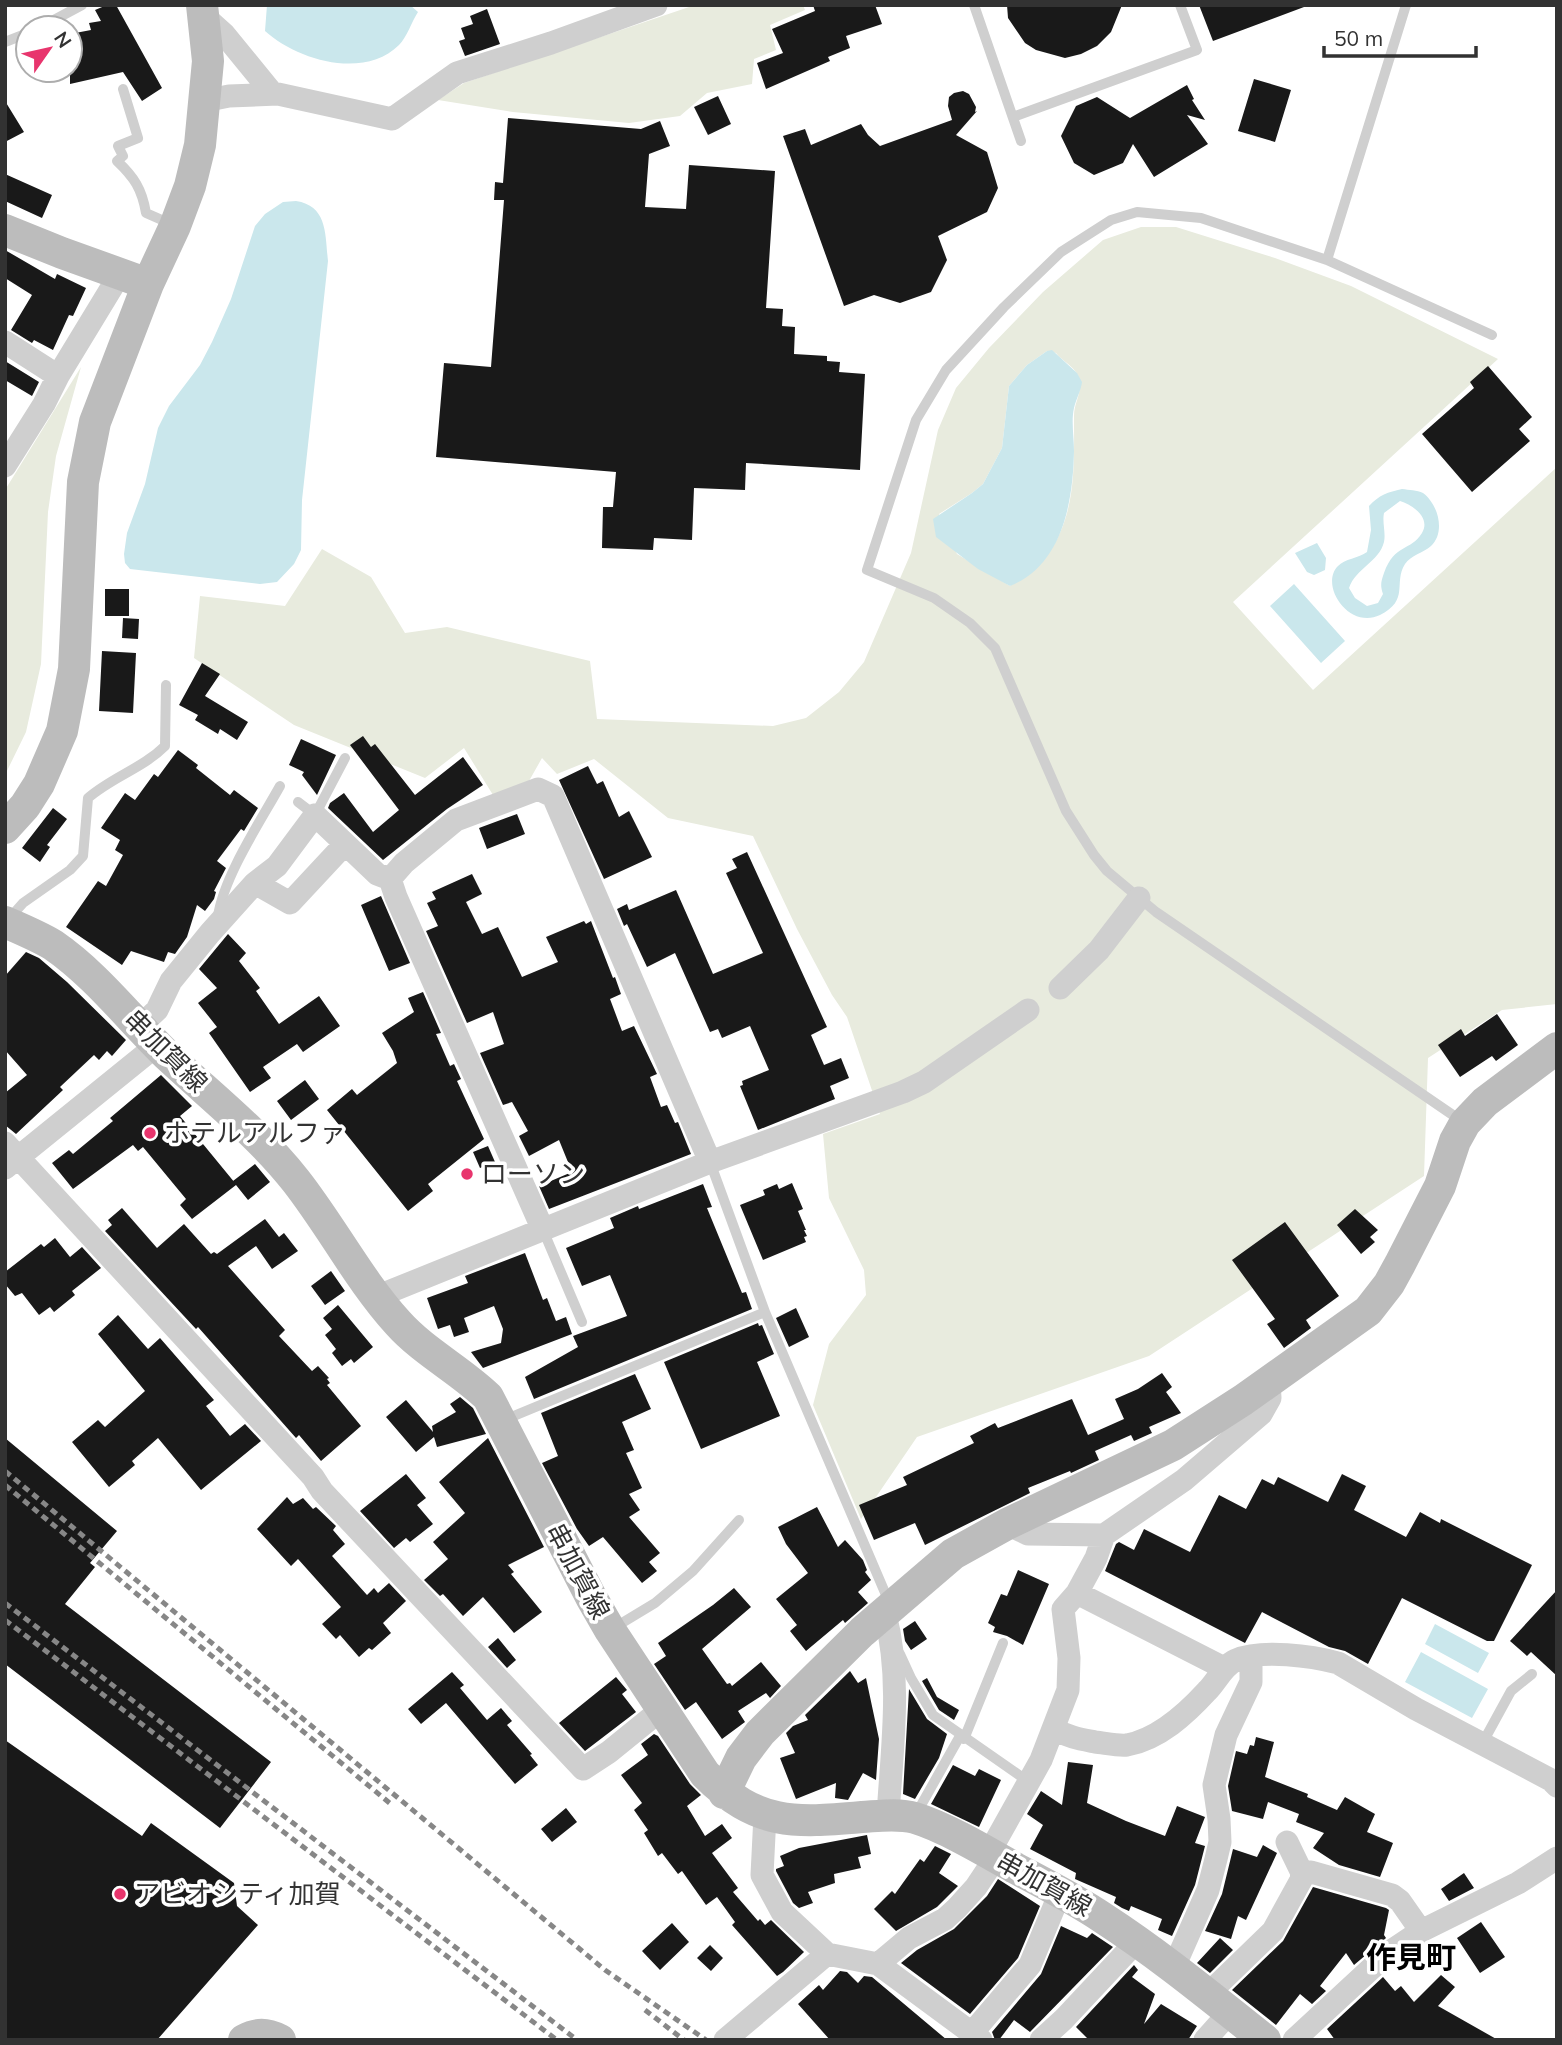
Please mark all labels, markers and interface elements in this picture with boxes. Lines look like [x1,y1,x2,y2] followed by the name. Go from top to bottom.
[14,14,84,84] north arrow
[1324,14,1476,58] scale bar
[1334,25,1383,51] text: 50 m
[49,27,77,52] text: N
[118,1002,215,1099] street label: 串加賀線
[164,1116,346,1149] place label: ホテルアルファ
[142,1125,158,1141] marker: ホテルアルファ
[481,1157,585,1190] place label: ローソン
[459,1166,475,1182] marker: ローソン
[539,1517,617,1624] street label: 串加賀線
[991,1844,1098,1923] street label: 串加賀線
[134,1877,340,1910] place label: アビオシティ加賀
[112,1886,128,1902] marker: アビオシティ加賀
[1366,1938,1456,1976] district label: 作見町

